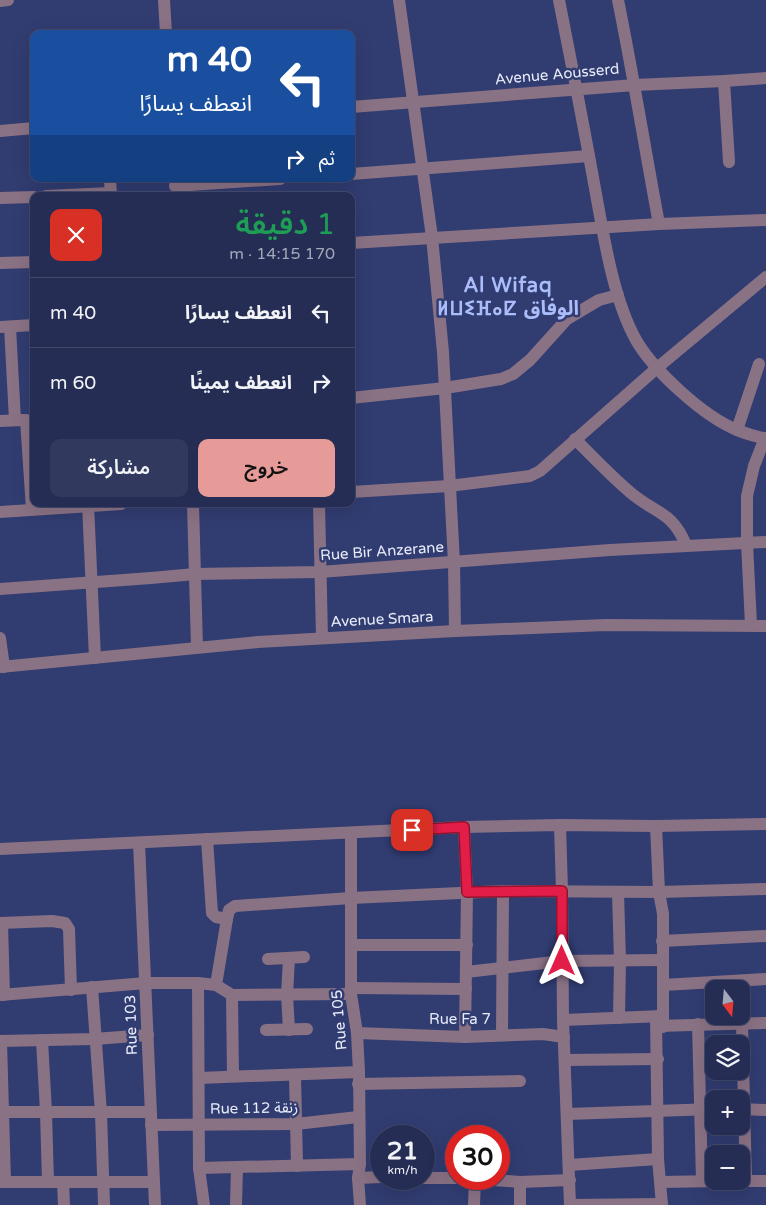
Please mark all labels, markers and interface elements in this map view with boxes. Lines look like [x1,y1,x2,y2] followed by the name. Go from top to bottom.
[167,39,252,81] text: 40 m
[270,50,335,115] icon: left
[494,60,620,88] street label: Avenue Aousserd
[139,91,252,117] text: انعطف يسارًا
[281,145,309,173] icon: right
[319,148,335,170] text: ثم
[236,206,335,243] text: 1 دقيقة
[50,209,102,261] button: close
[229,244,335,264] text: 170 m · 14:15
[437,274,579,321] district label: Al Wifaq ⵍⵡⵉⴼⴰⵇ الوفاق
[307,299,335,327] icon: left
[50,302,96,324] text: 40 m
[185,302,292,324] text: انعطف يسارًا
[307,369,335,397] icon: right
[50,372,96,394] text: 60 m
[190,372,292,394] text: انعطف يمينًا
[50,439,188,497] button: مشاركة
[198,439,335,497] button: خروج
[320,538,444,564] street label: Rue Bir Anzerane
[330,607,434,631] street label: Avenue Smara
[391,809,433,851] pin
[398,816,426,844] icon: arrive
[535,934,587,986] position arrow
[705,980,750,1025] north arrow
[705,980,750,1190] map controls
[327,989,351,1051] street label: Rue 105
[121,994,141,1056] street label: Rue 103
[429,1010,491,1028] street label: Rue Fa 7
[705,1035,750,1080] button: layers
[705,1090,750,1135] button: +
[210,1098,298,1118] street label: Rue 112 زنقة
[445,1125,510,1190] speed limit sign: 30
[387,1136,418,1166] text: 21
[705,1145,750,1190] button: −
[387,1163,418,1177] text: km/h

